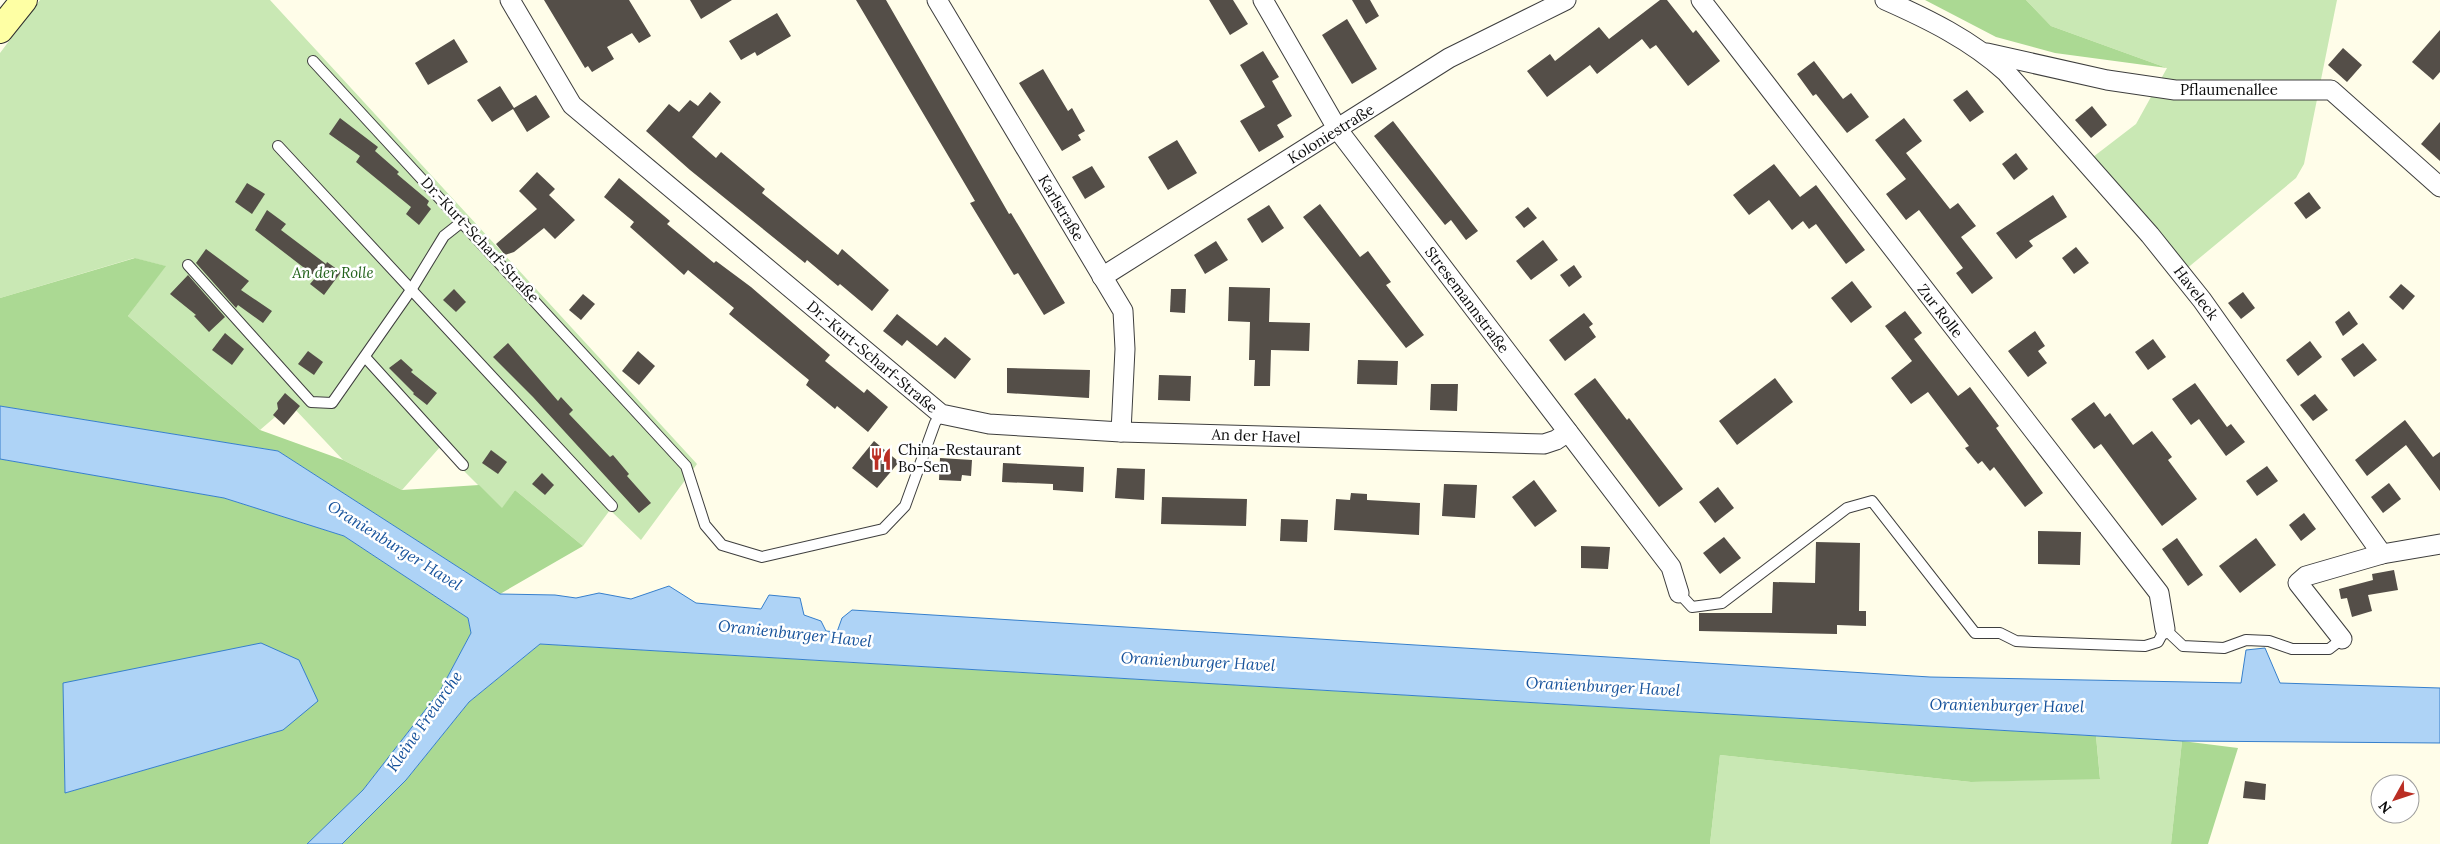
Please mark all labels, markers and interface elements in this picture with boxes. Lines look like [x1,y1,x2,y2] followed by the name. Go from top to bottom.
[2180,80,2278,99] street label: Pflaumenallee
[1284,99,1377,168] street label: Koloniestraße
[1034,171,1089,244] street label: Karlstraße
[417,173,544,306] street label: Dr.-Kurt-Scharf-Straße
[1421,243,1514,357] street label: Stresemannstraße
[2170,262,2223,324] street label: Haveleck
[291,263,374,282] park label: An der Rolle
[1914,280,1967,341] street label: Zur Rolle
[803,296,942,417] street label: Dr.-Kurt-Scharf-Straße
[1210,424,1301,447] street label: An der Havel
[898,440,1022,476] place label: China-Restaurant Bo-Sen
[868,446,894,472] restaurant icon: China-Restaurant Bo-Sen
[324,496,466,595] water label: Oranienburger Havel
[717,615,873,651] water label: Oranienburger Havel
[1120,647,1276,675] water label: Oranienburger Havel
[382,666,466,775] water label: Kleine Freiarche
[1525,672,1681,700] water label: Oranienburger Havel
[1929,694,2085,716] water label: Oranienburger Havel
[2370,774,2420,824] north arrow
[2375,797,2395,817] text: N

